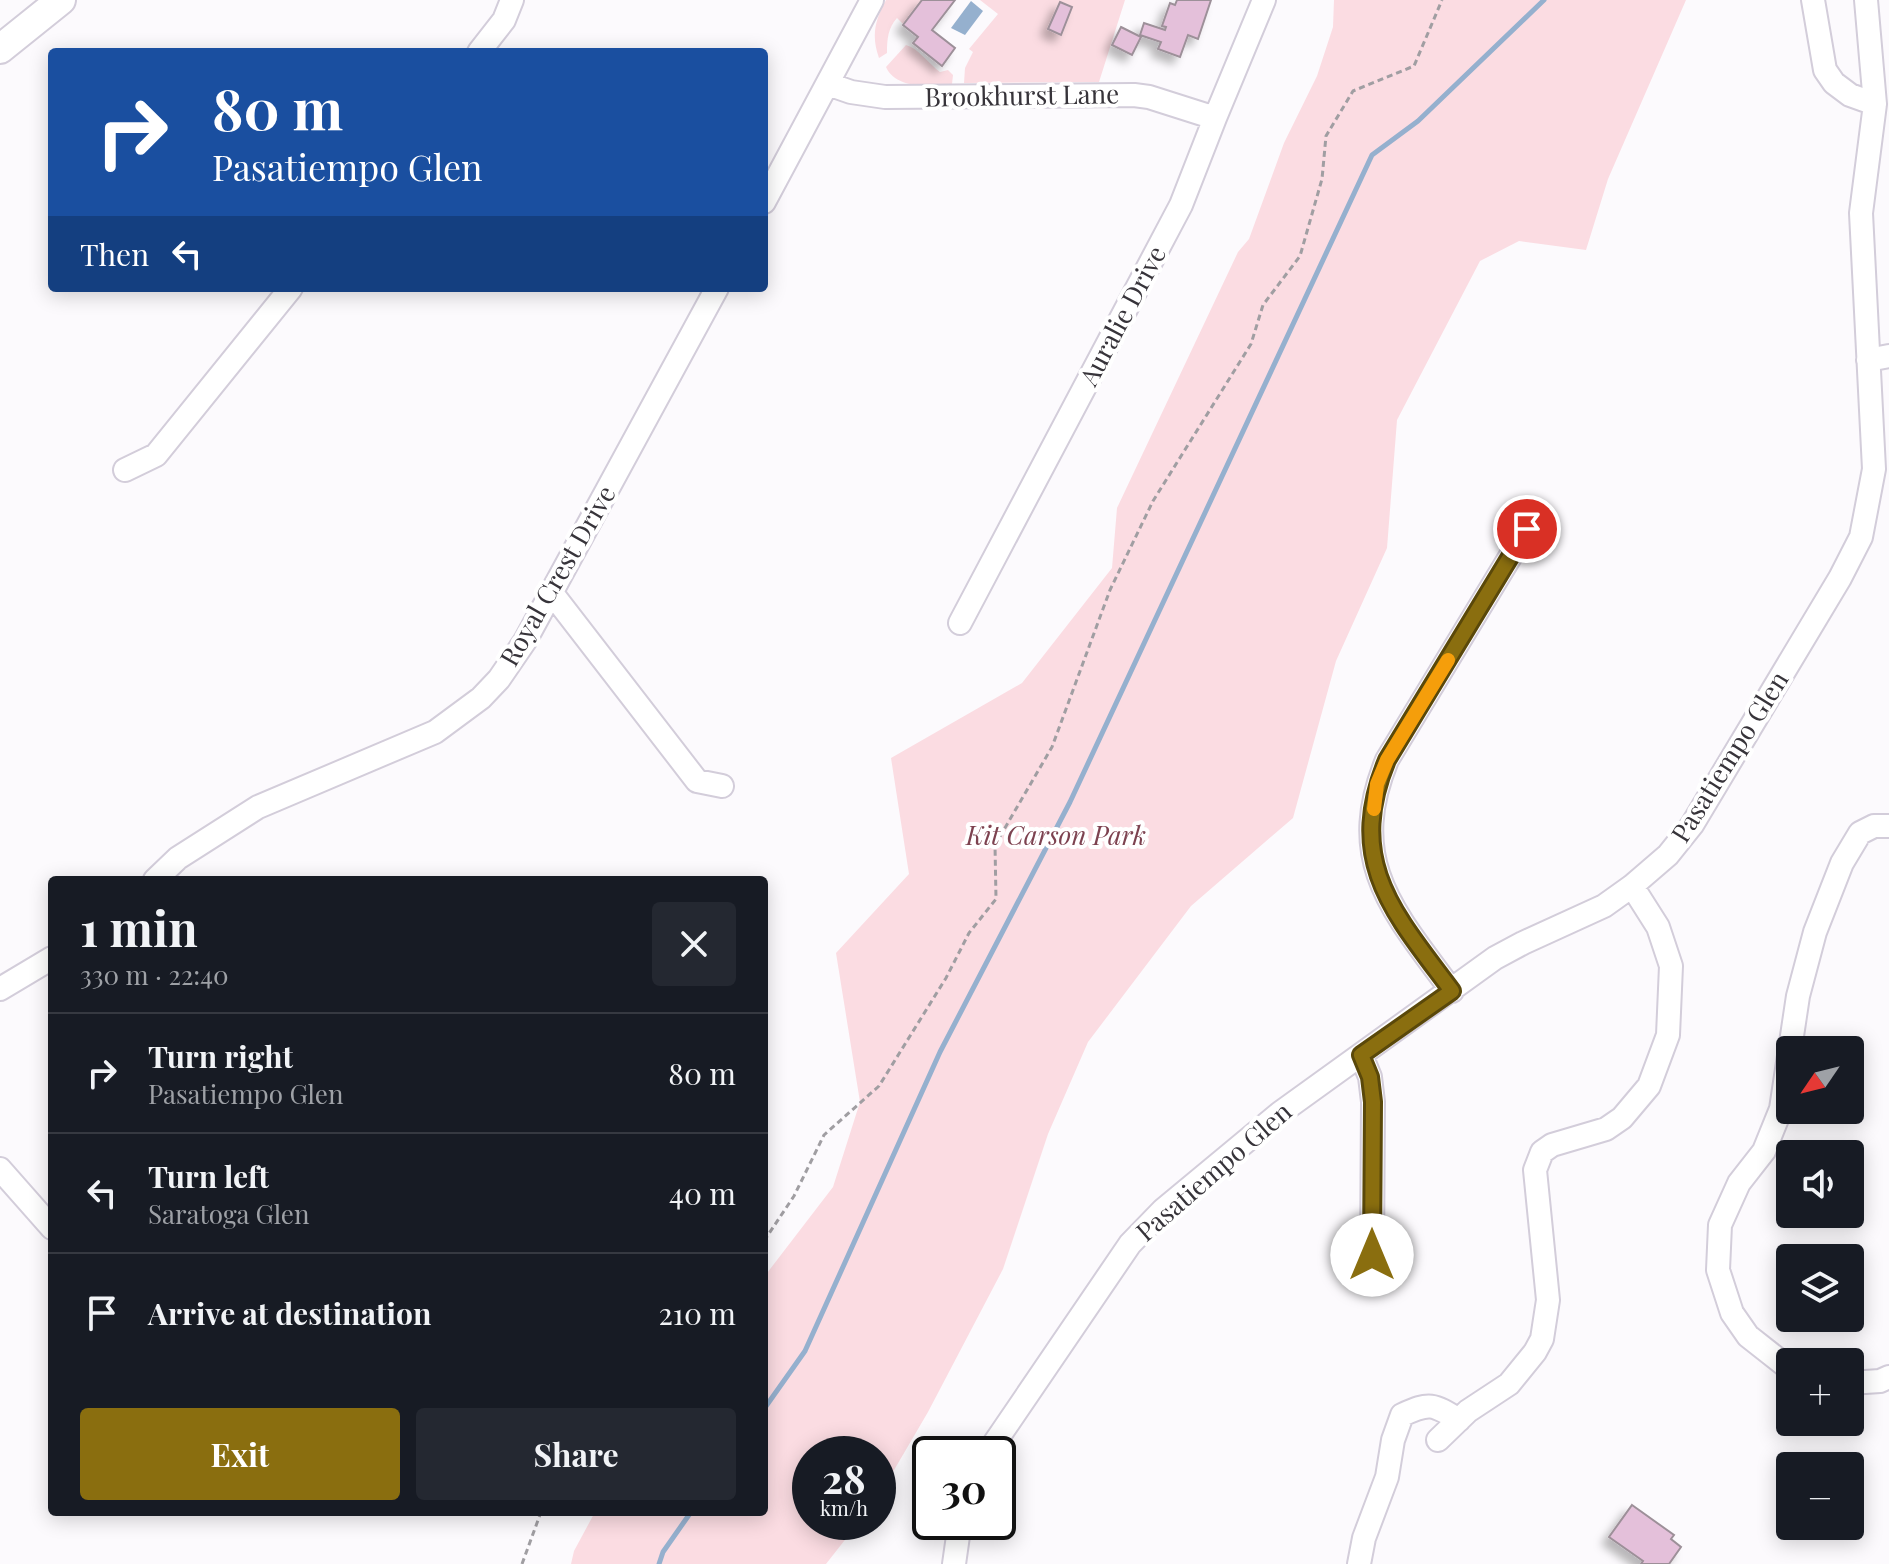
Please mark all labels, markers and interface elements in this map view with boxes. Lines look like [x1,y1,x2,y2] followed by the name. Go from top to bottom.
[212,70,343,145] text: 80 m
[924,75,1120,114] street label: Brookhurst Lane
[80,80,184,184] icon: right
[212,142,483,190] text: Pasatiempo Glen
[165,232,209,276] icon: left
[80,234,149,274] text: Then
[1070,239,1173,392] street label: Auralie Drive
[491,478,623,672] street label: Royal Crest Drive
[1493,495,1561,563] pin
[1505,507,1549,551] icon: arrive
[1662,664,1796,848] street label: Pasatiempo Glen
[965,817,1146,852] park label: Kit Carson Park
[80,895,198,959] text: 1 min
[652,902,736,986] button: close
[80,957,229,992] text: 330 m · 22:40
[148,1036,293,1076] text: Turn right
[1776,1036,1864,1124] north arrow
[1776,1036,1864,1540] map controls
[80,1051,124,1095] icon: right
[668,1053,736,1093] text: 80 m
[148,1076,343,1111] text: Pasatiempo Glen
[1128,1093,1299,1248] street label: Pasatiempo Glen
[1776,1140,1864,1228] button: sound
[148,1156,269,1196] text: Turn left
[80,1171,124,1215] icon: left
[669,1173,736,1213] text: 40 m
[148,1196,310,1231] text: Saratoga Glen
[1330,1213,1414,1297] position arrow
[1776,1244,1864,1332] button: layers
[80,1291,124,1335] icon: arrive
[148,1293,431,1333] text: Arrive at destination
[658,1293,736,1333] text: 210 m
[1776,1348,1864,1436] button: +
[80,1408,400,1500] button: Exit
[416,1408,736,1500] button: Share
[912,1436,1016,1540] speed limit sign: 30
[822,1451,866,1504] text: 28
[1776,1452,1864,1540] button: −
[820,1494,868,1521] text: km/h

